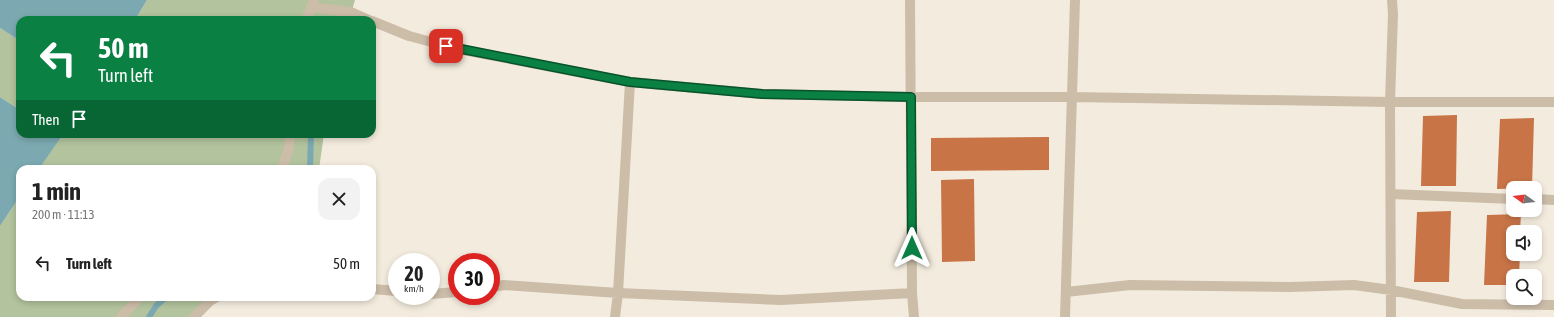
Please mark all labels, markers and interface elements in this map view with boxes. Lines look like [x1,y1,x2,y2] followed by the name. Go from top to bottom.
[429,29,463,63] pin
[32,32,84,84] icon: left
[98,32,148,64] text: 50 m
[435,35,457,57] icon: arrive
[98,65,153,86] text: Turn left
[68,108,90,130] icon: arrive
[32,111,60,128] text: Then
[32,178,81,205] text: 1 min
[318,178,360,220] button: close
[1506,181,1542,217] north arrow
[1506,181,1542,305] map controls
[32,207,95,222] text: 200 m · 11:13
[1506,225,1542,261] button: sound
[891,227,933,269] position arrow
[32,252,54,274] icon: left
[448,253,500,305] speed limit sign: 30
[66,255,112,272] text: Turn left
[333,255,360,272] text: 50 m
[405,262,423,285] text: 20
[1506,269,1542,305] button: search
[404,283,424,294] text: km/h

